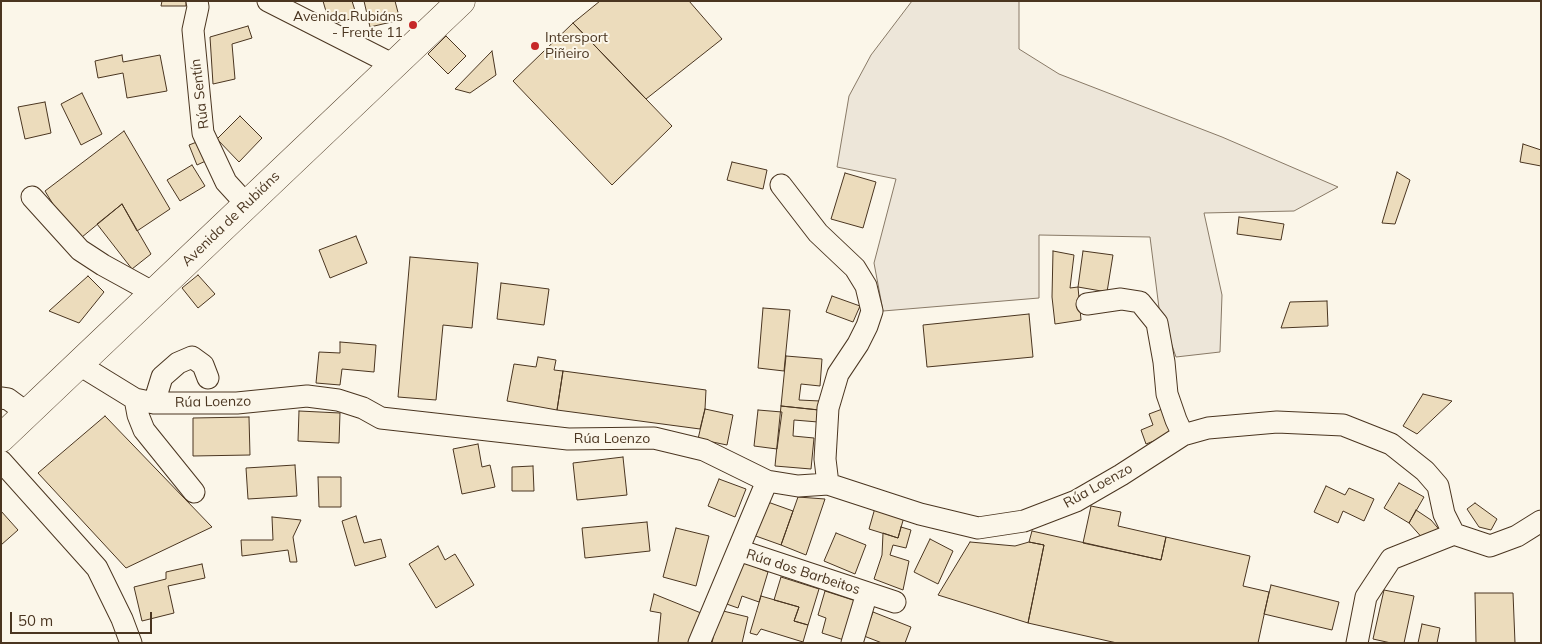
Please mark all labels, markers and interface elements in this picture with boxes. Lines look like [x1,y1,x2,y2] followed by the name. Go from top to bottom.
[293,9,403,41] place label: Avenida Rubiáns - Frente 11
[407,19,419,31] marker: Avenida Rubiáns - Frente 11
[545,30,608,62] place label: Intersport Piñeiro
[529,40,541,52] marker: Intersport Piñeiro
[187,58,213,130] street label: Rúa Sentín
[179,168,283,270] street label: Avenida de Rubiáns
[175,393,251,411] street label: Rúa Loenzo
[574,431,650,447] street label: Rúa Loenzo
[1061,460,1135,512] street label: Rúa Loenzo
[744,546,862,598] street label: Rúa dos Barbeitos
[12,602,155,634] scale bar
[18,611,53,630] text: 50 m

